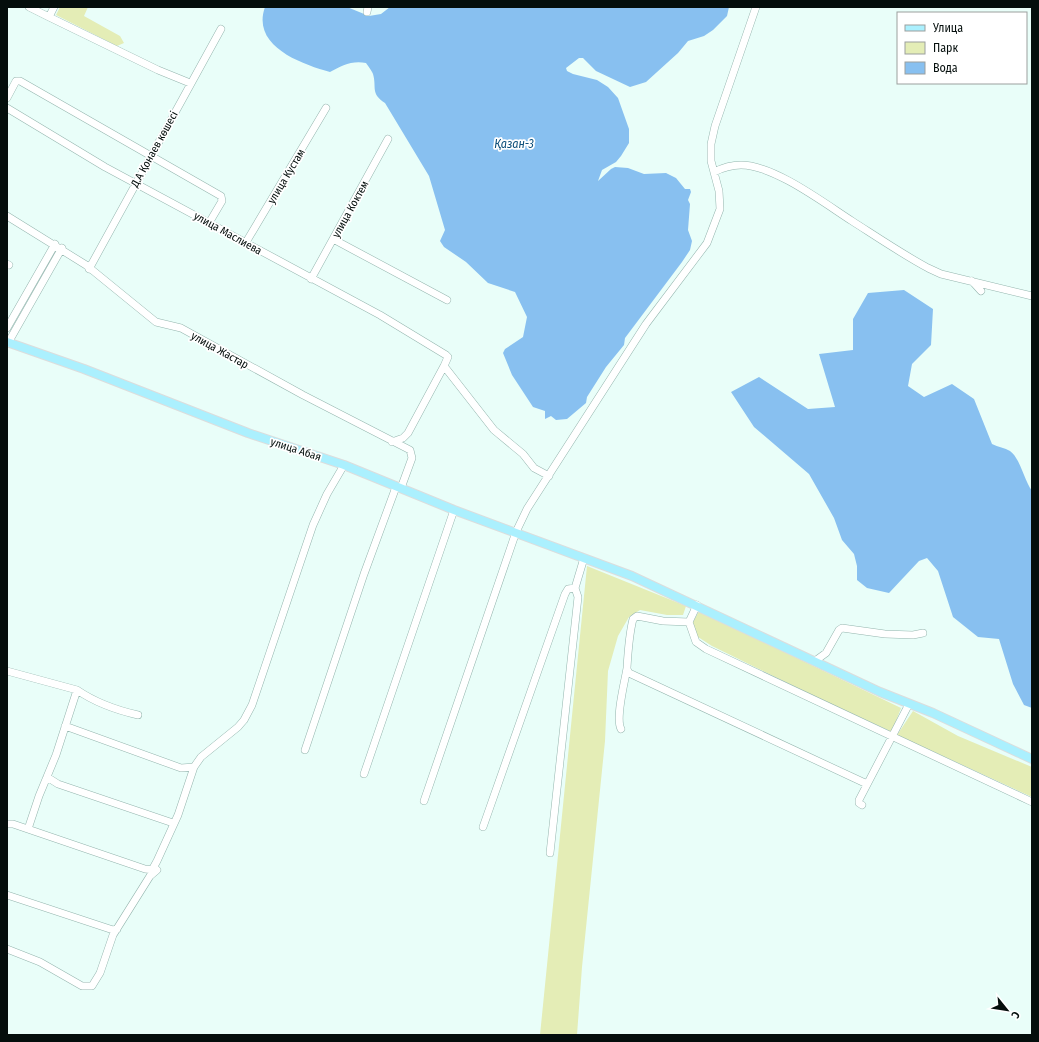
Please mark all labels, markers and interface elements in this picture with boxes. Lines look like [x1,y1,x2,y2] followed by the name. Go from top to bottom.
[897,12,1027,84] legend
[932,21,963,35] text: Улица
[933,41,959,55] text: Парк
[933,61,958,75] text: Вода
[128,109,181,190] street label: Д.А Қонаев көшесі
[494,137,534,151] water label: Қазан-3
[265,146,308,206] street label: улица Кустам
[329,178,372,240] street label: улица Коктем
[191,209,264,258] street label: улица Маслиева
[189,329,251,372] street label: улица Жастар
[269,435,323,464] street label: улица Абая
[987,990,1027,1030] north arrow
[1008,1009,1022,1021] text: С

